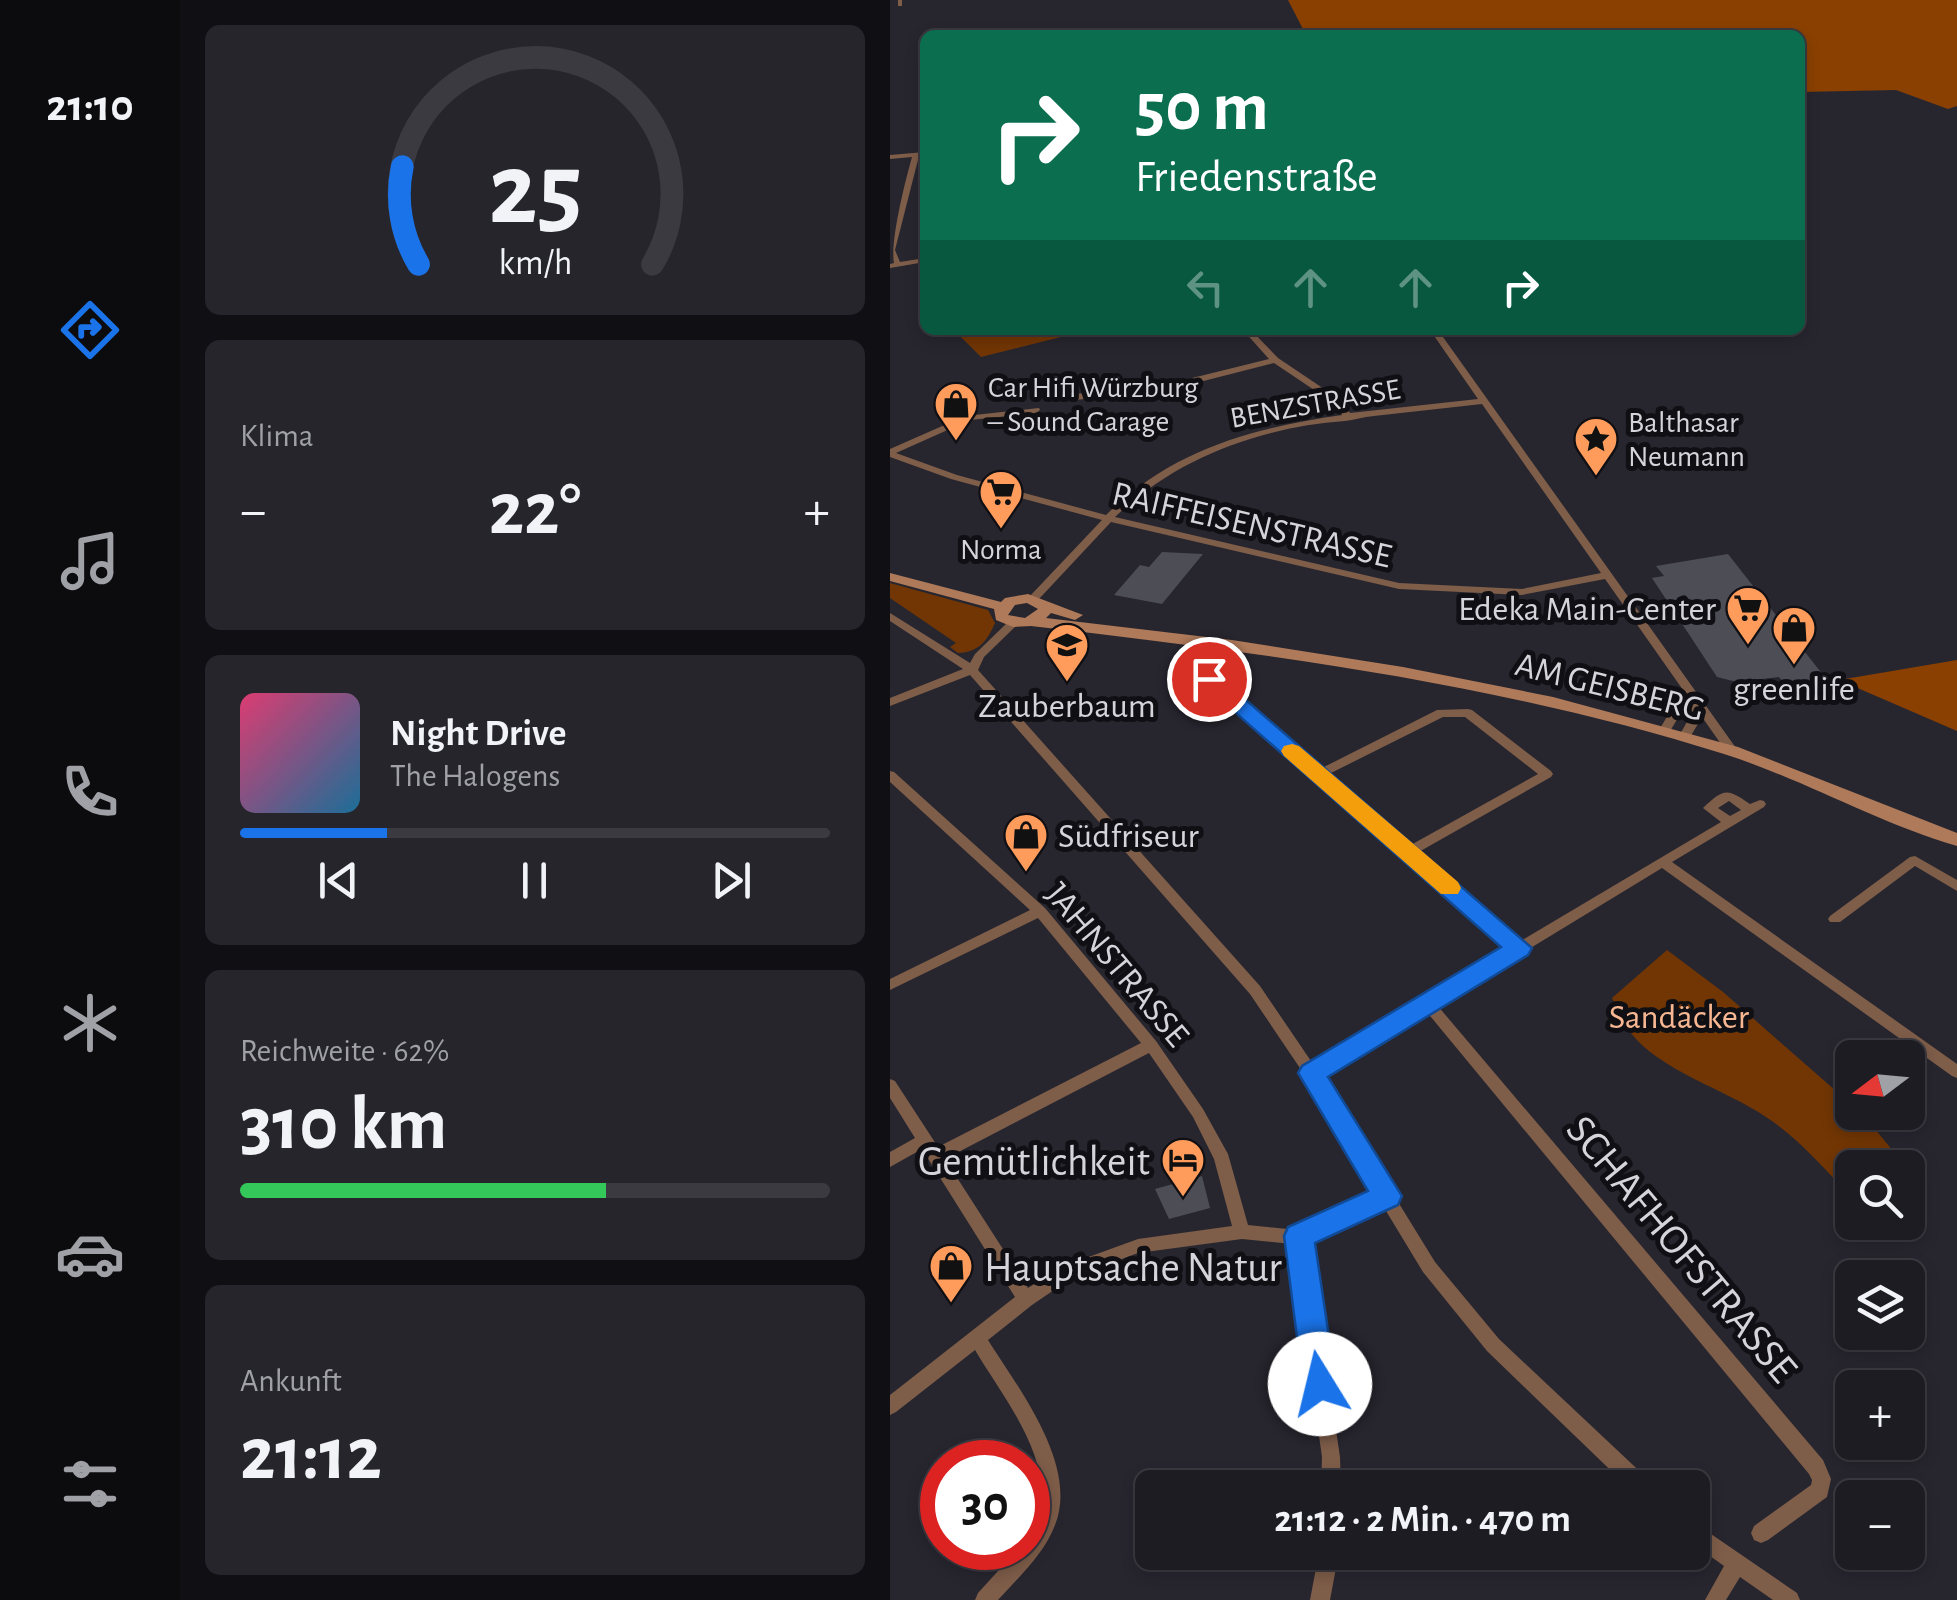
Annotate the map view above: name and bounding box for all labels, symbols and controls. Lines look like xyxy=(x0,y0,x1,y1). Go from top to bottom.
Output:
icon: right xyxy=(970,70,1100,200)
text: 50 m xyxy=(1135,73,1269,143)
text: 21:10 xyxy=(46,84,134,129)
text: 25 xyxy=(488,139,582,243)
text: Friedenstraße xyxy=(1135,155,1378,200)
text: km/h xyxy=(498,245,572,281)
icon: left xyxy=(1178,260,1233,315)
icon: ahead xyxy=(1283,260,1338,315)
icon: ahead xyxy=(1388,260,1443,315)
icon: right xyxy=(1493,260,1548,315)
icon: directions xyxy=(55,295,125,365)
place label: Car Hifi Würzburg – Sound Garage xyxy=(987,373,1199,437)
street label: BENZSTRASSE xyxy=(1228,374,1403,434)
shop icon: Car Hifi Würzburg – Sound Garage xyxy=(933,381,979,442)
place label: Balthasar Neumann xyxy=(1628,408,1745,472)
place icon: Balthasar Neumann xyxy=(1573,416,1619,477)
text: Klima xyxy=(240,420,314,452)
supermarket icon: Norma xyxy=(978,469,1024,530)
text: 22° xyxy=(489,473,581,548)
street label: RAIFFEISENSTRASSE xyxy=(1109,476,1395,575)
text: − xyxy=(240,484,266,539)
text: + xyxy=(804,484,830,539)
icon: music xyxy=(55,526,125,596)
place label: Norma xyxy=(960,535,1042,565)
supermarket icon: Edeka Main-Center xyxy=(1725,585,1771,646)
place label: Edeka Main-Center xyxy=(1458,592,1717,627)
shop icon: greenlife xyxy=(1771,605,1817,666)
school or university icon: Zauberbaum xyxy=(1044,622,1090,683)
pin xyxy=(1167,637,1252,722)
street label: AM GEISBERG xyxy=(1512,647,1708,728)
icon: arrive xyxy=(1182,652,1237,707)
place label: greenlife xyxy=(1733,672,1855,707)
place label: Zauberbaum xyxy=(978,689,1156,724)
text: Night Drive xyxy=(390,715,566,753)
icon: phone xyxy=(55,757,125,827)
text: The Halogens xyxy=(390,760,560,792)
shop icon: Südfriseur xyxy=(1003,812,1049,873)
place label: Südfriseur xyxy=(1058,819,1199,854)
icon: previous xyxy=(311,853,366,908)
icon: pause xyxy=(507,853,562,908)
icon: next xyxy=(704,853,759,908)
street label: JAHNSTRASSE xyxy=(1039,876,1195,1054)
icon: climate xyxy=(55,988,125,1058)
park label: Sandäcker xyxy=(1609,1000,1750,1035)
text: Reichweite · 62% xyxy=(240,1035,449,1067)
north arrow xyxy=(1835,1040,1925,1130)
map controls xyxy=(1835,1040,1925,1570)
text: 310 km xyxy=(240,1088,447,1163)
street label: SCHAFHOFSTRASSE xyxy=(1558,1108,1805,1390)
hotel icon: Gemütlichkeit xyxy=(1160,1137,1206,1198)
place label: Gemütlichkeit xyxy=(918,1141,1150,1183)
button: search xyxy=(1835,1150,1925,1240)
icon: car xyxy=(55,1219,125,1289)
shop icon: Hauptsache Natur xyxy=(928,1243,974,1304)
place label: Hauptsache Natur xyxy=(984,1247,1282,1289)
button: layers xyxy=(1835,1260,1925,1350)
position arrow xyxy=(1268,1332,1372,1436)
text: Ankunft xyxy=(240,1365,342,1397)
button: + xyxy=(1835,1370,1925,1460)
text: 21:12 xyxy=(240,1418,382,1493)
speed limit sign: 30 xyxy=(920,1440,1050,1570)
icon: filters xyxy=(55,1449,125,1519)
button: − xyxy=(1835,1480,1925,1570)
text: 21:12 · 2 Min. · 470 m xyxy=(1274,1501,1571,1539)

